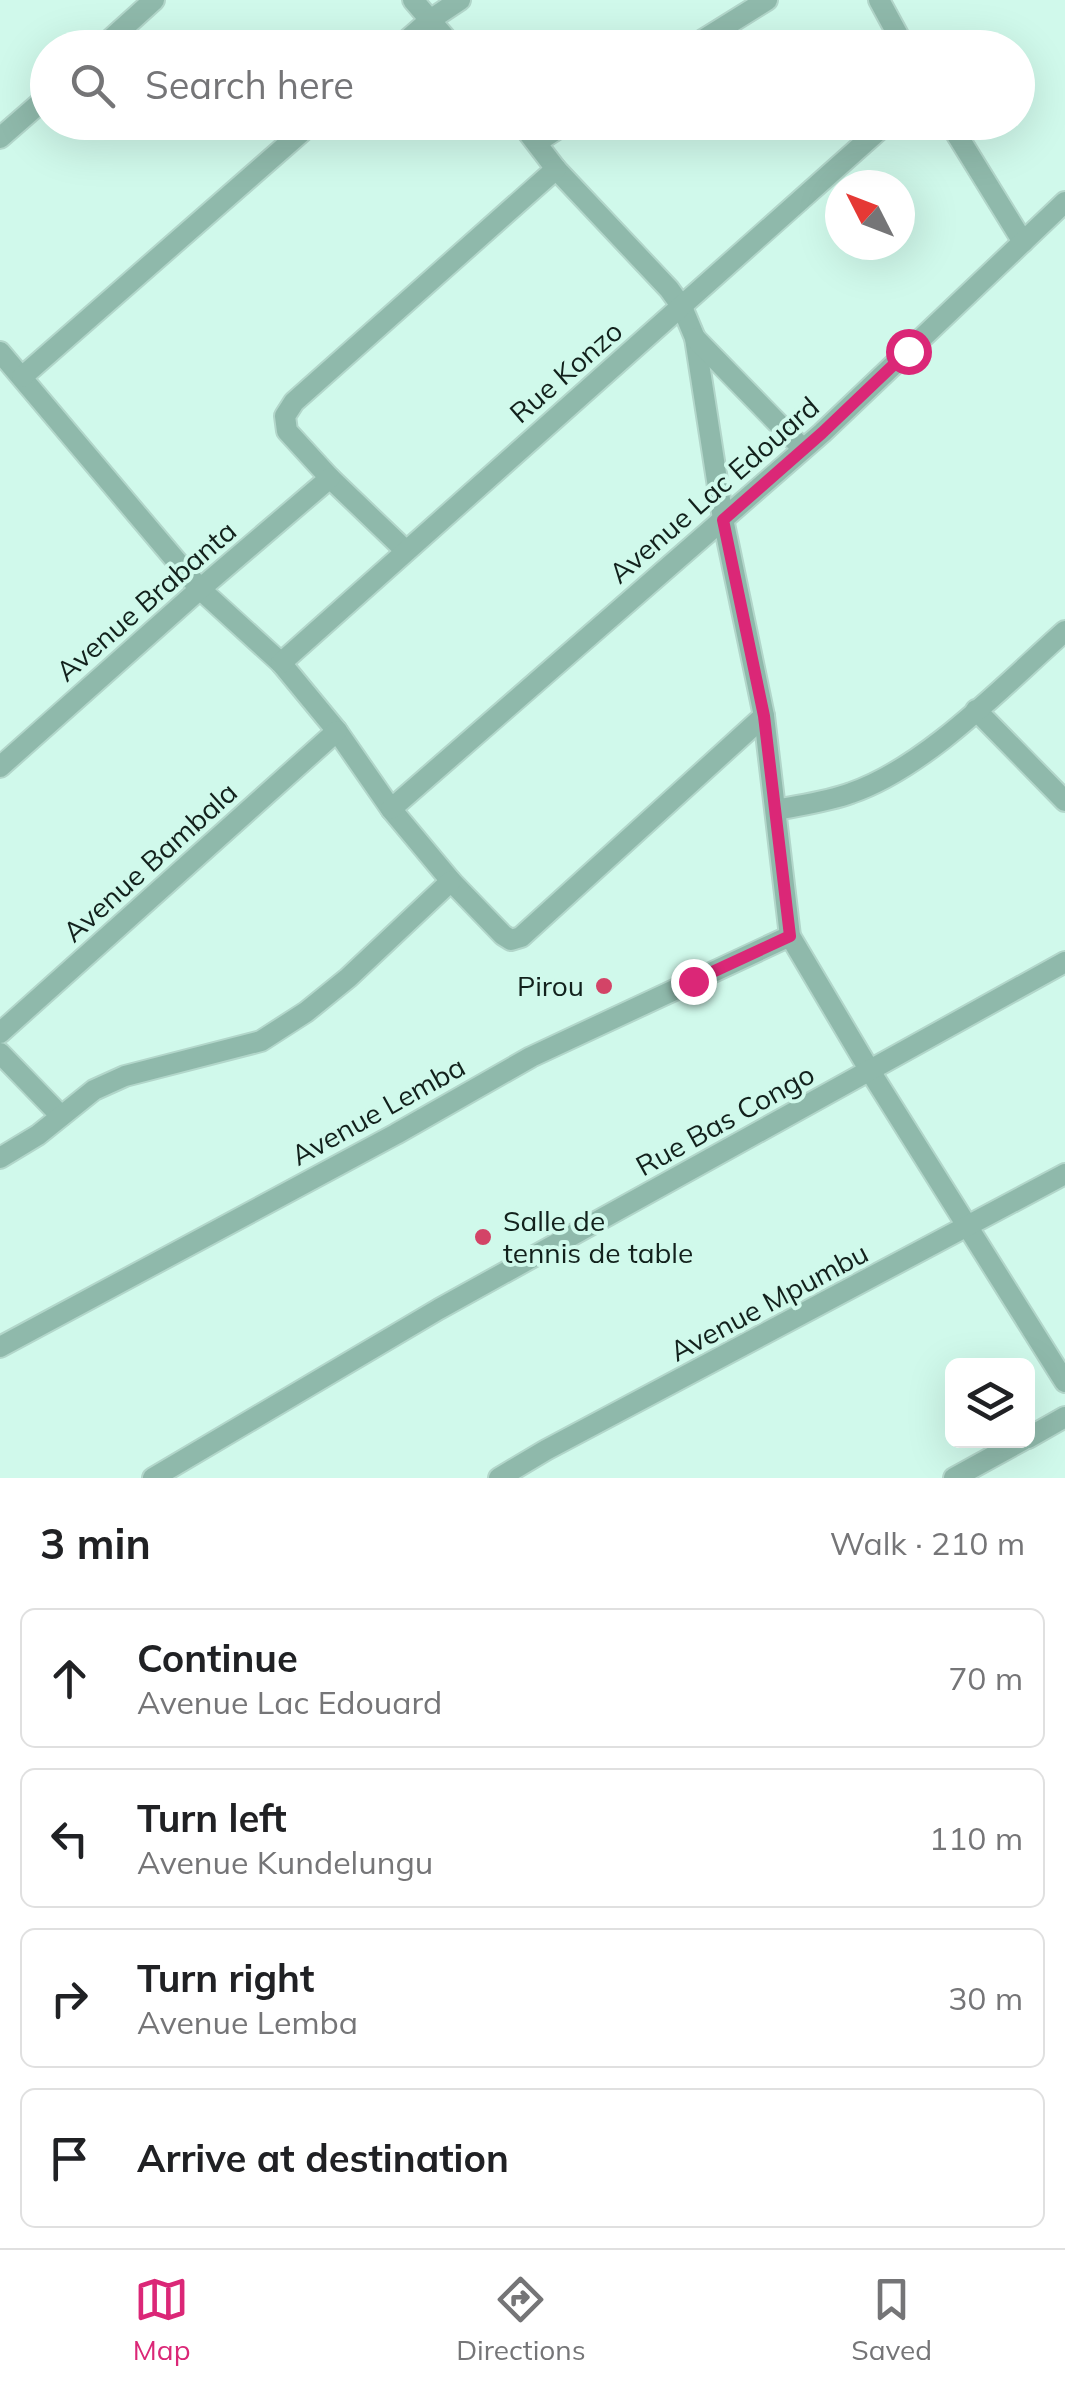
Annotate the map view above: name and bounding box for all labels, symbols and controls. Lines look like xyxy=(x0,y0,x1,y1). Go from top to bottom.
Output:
search box xyxy=(30,30,1035,140)
icon: search xyxy=(65,58,120,113)
text: Search here xyxy=(145,61,354,109)
north arrow xyxy=(825,170,915,260)
street label: Rue Konzo xyxy=(502,313,629,430)
route start xyxy=(886,329,932,375)
street label: Avenue Lac Edouard xyxy=(601,389,826,590)
street label: Avenue Brabanta xyxy=(48,513,243,688)
street label: Avenue Bambala xyxy=(55,774,244,949)
route end xyxy=(671,959,717,1005)
place label: Pirou xyxy=(517,968,584,1003)
marker: Pirou xyxy=(593,975,615,997)
street label: Avenue Lemba xyxy=(285,1048,471,1173)
street label: Rue Bas Congo xyxy=(629,1056,820,1183)
place label: Salle de tennis de table xyxy=(503,1203,693,1270)
marker: Salle de tennis de table xyxy=(472,1226,494,1248)
street label: Avenue Mpumbu xyxy=(664,1235,874,1369)
map controls xyxy=(945,1358,1035,1448)
button: layers xyxy=(945,1358,1035,1448)
text: 3 min xyxy=(40,1517,151,1570)
text: Walk · 210 m xyxy=(830,1523,1025,1563)
text: Continue xyxy=(137,1634,298,1682)
icon: ahead xyxy=(42,1651,97,1706)
text: 70 m xyxy=(948,1658,1023,1698)
text: Avenue Lac Edouard xyxy=(137,1682,442,1722)
text: Turn left xyxy=(137,1794,287,1842)
icon: left xyxy=(42,1811,97,1866)
text: 110 m xyxy=(929,1818,1023,1858)
text: Avenue Kundelungu xyxy=(137,1842,433,1882)
text: Turn right xyxy=(137,1954,314,2002)
icon: right xyxy=(42,1971,97,2026)
text: 30 m xyxy=(948,1978,1023,2018)
text: Avenue Lemba xyxy=(137,2002,358,2042)
icon: arrive xyxy=(42,2131,97,2186)
text: Arrive at destination xyxy=(137,2134,509,2182)
tab: Map xyxy=(133,2272,190,2367)
tab: Directions xyxy=(456,2272,586,2367)
tab: Saved xyxy=(851,2272,932,2367)

